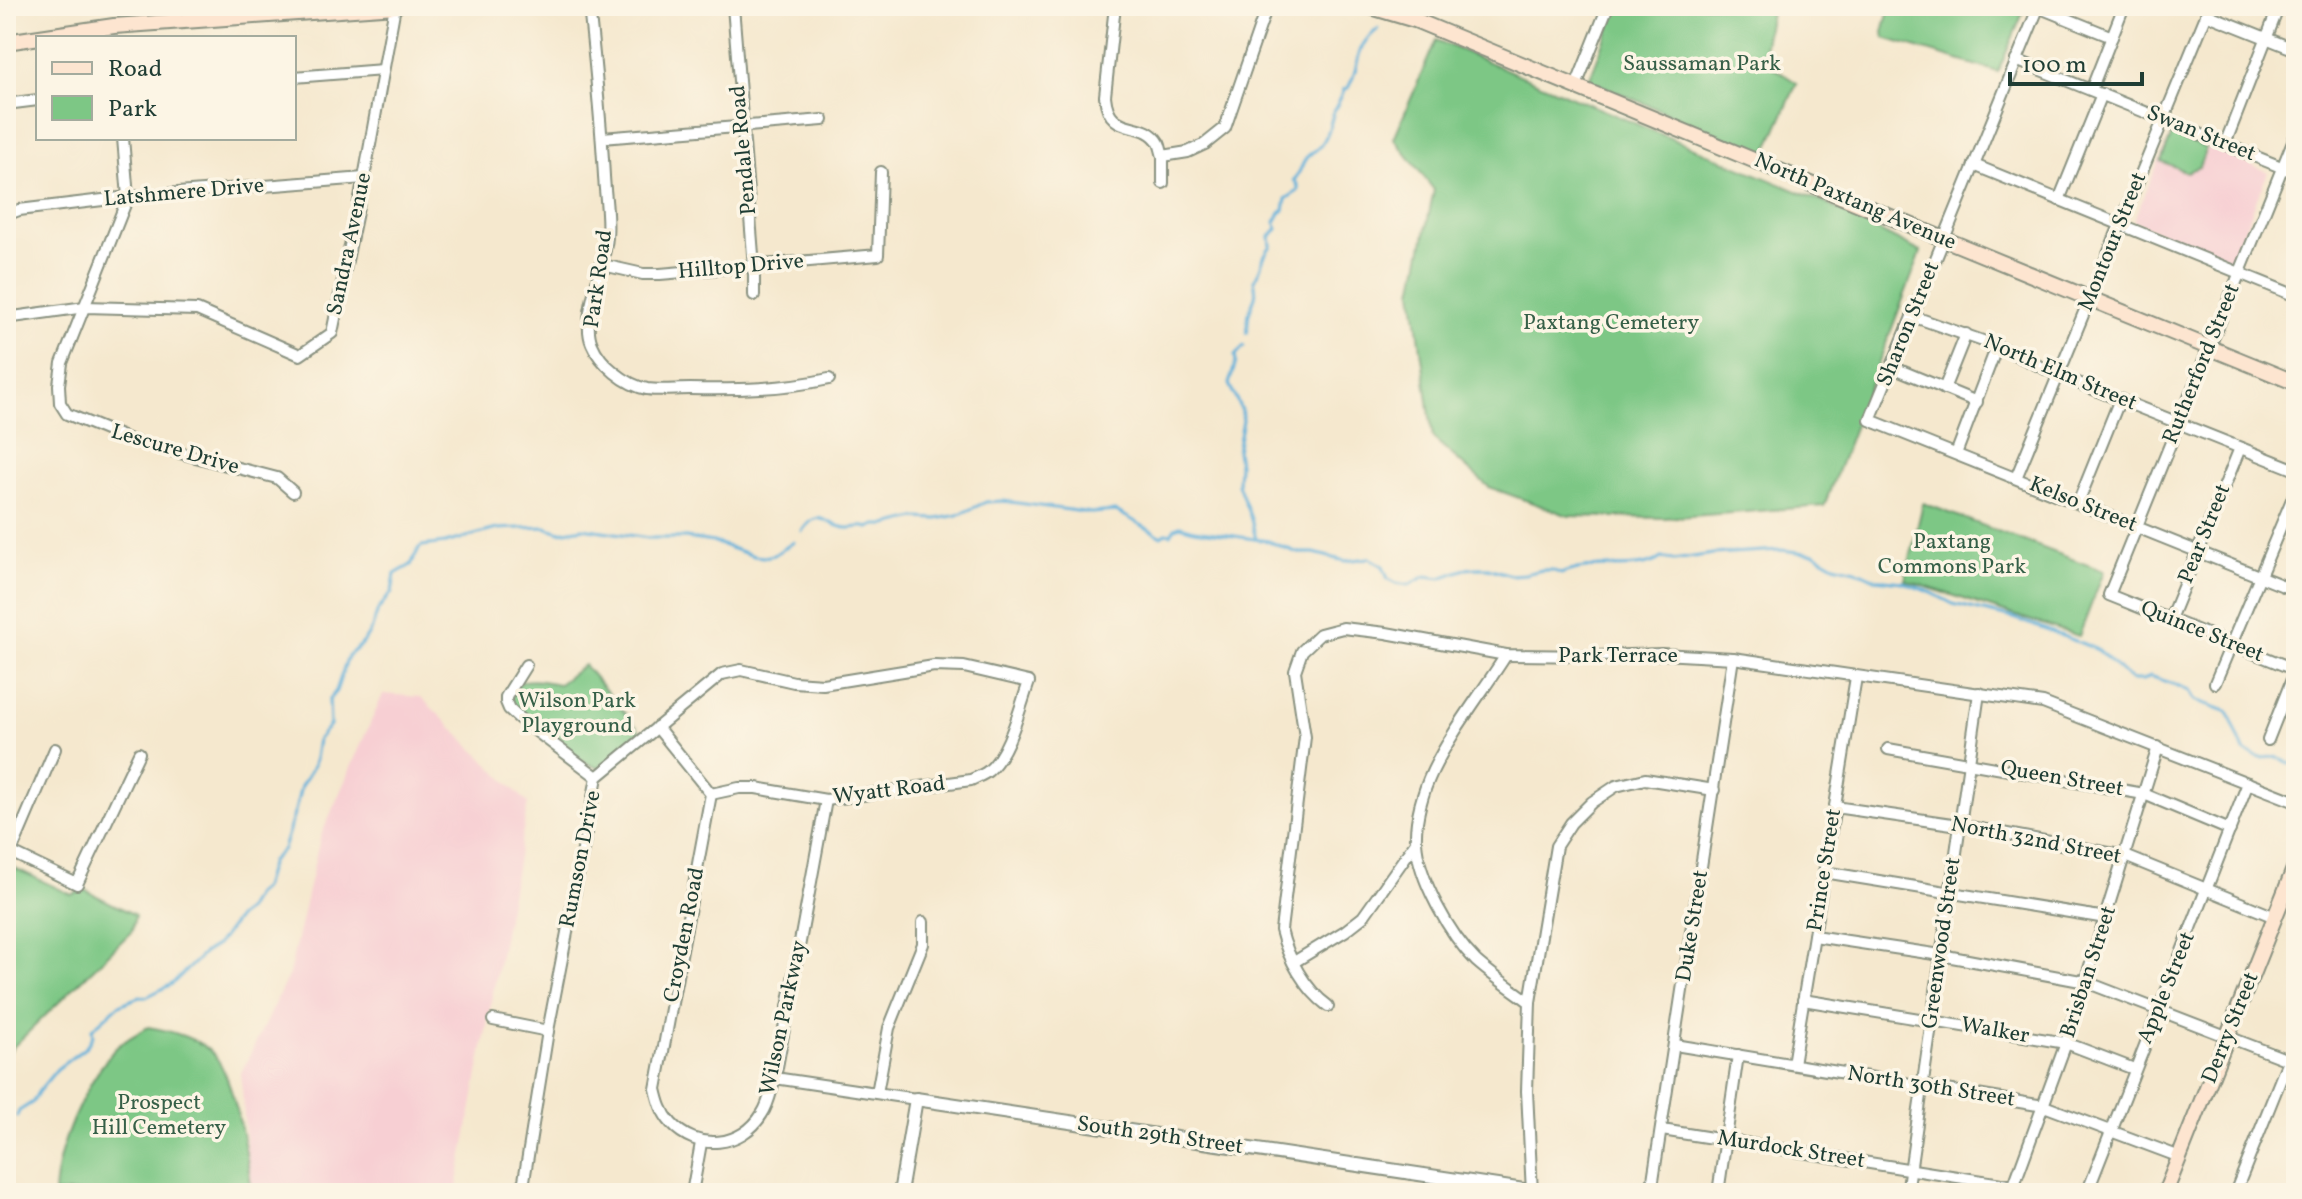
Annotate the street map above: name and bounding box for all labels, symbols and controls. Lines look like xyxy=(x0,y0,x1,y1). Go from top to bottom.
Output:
legend xyxy=(36,36,296,140)
scale bar xyxy=(2010,36,2142,86)
park label: Saussaman Park xyxy=(1623,49,1781,80)
text: 100 m xyxy=(2022,49,2087,83)
text: Road xyxy=(108,53,162,87)
street label: Pendale Road xyxy=(723,84,765,216)
text: Park xyxy=(108,93,157,127)
street label: Swan Street xyxy=(2142,98,2261,170)
street label: North Paxtang Avenue xyxy=(1749,145,1961,259)
street label: Montour Street xyxy=(2071,167,2155,316)
street label: Sandra Avenue xyxy=(320,170,380,318)
street label: Latshmere Drive xyxy=(103,171,265,215)
street label: Park Road xyxy=(577,228,621,330)
street label: Hilltop Drive xyxy=(677,246,805,288)
street label: Sharon Street xyxy=(1870,257,1948,391)
street label: Rutherford Street xyxy=(2156,279,2248,449)
park label: Paxtang Cemetery xyxy=(1523,308,1699,339)
street label: North Elm Street xyxy=(1979,327,2142,419)
street label: Lescure Drive xyxy=(107,417,243,483)
street label: Kelso Street xyxy=(2024,469,2142,541)
street label: Pear Street xyxy=(2171,479,2239,588)
park label: Paxtang Commons Park xyxy=(1878,527,2026,583)
street label: Quince Street xyxy=(2136,593,2269,671)
street label: Park Terrace xyxy=(1558,641,1678,672)
park label: Wilson Park Playground xyxy=(518,686,636,742)
street label: Queen Street xyxy=(1998,753,2126,805)
street label: Wyatt Road xyxy=(831,769,947,813)
street label: Rumson Drive xyxy=(552,788,610,930)
street label: Prince Street xyxy=(1800,806,1850,934)
street label: North 32nd Street xyxy=(1948,809,2124,873)
street label: Greenwood Street xyxy=(1915,855,1969,1031)
street label: Croyden Road xyxy=(657,865,713,1005)
street label: Duke Street xyxy=(1669,868,1717,984)
street label: Brisban Street xyxy=(2053,902,2125,1042)
street label: Apple Street xyxy=(2130,927,2204,1049)
street label: Wilson Parkway xyxy=(752,938,816,1098)
street label: Derry Street xyxy=(2194,967,2268,1089)
street label: Walker xyxy=(1958,1010,2032,1052)
street label: North 30th Street xyxy=(1845,1058,2017,1116)
park label: Prospect Hill Cemetery xyxy=(92,1088,226,1144)
street label: South 29th Street xyxy=(1075,1109,1245,1163)
street label: Murdock Street xyxy=(1715,1123,1867,1177)

